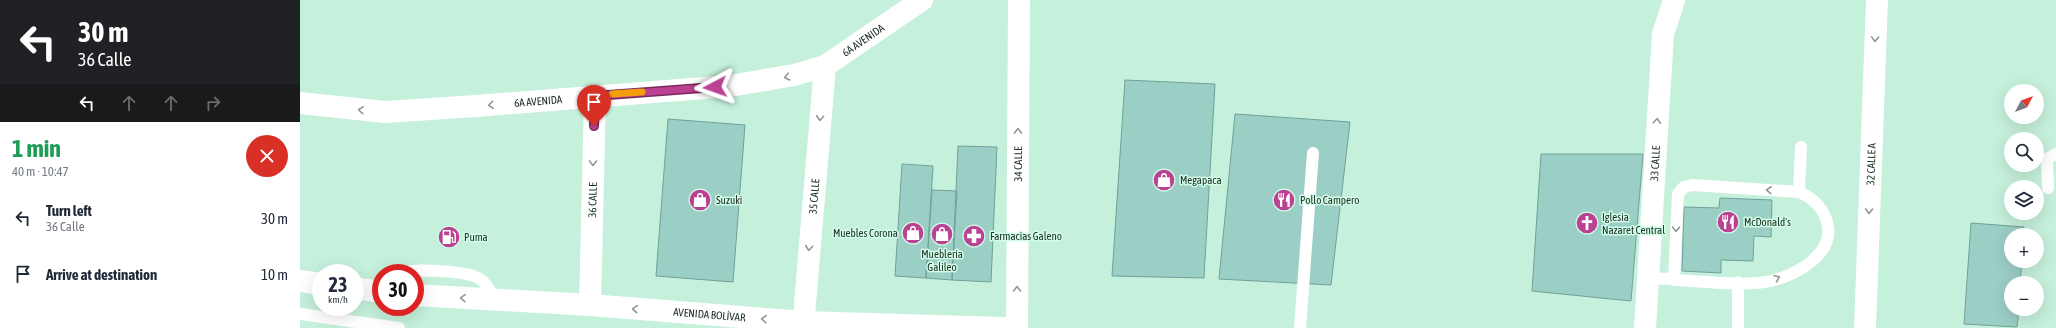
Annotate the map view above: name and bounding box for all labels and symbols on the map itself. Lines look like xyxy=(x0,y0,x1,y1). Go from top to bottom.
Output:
street label: 6A AVENIDA xyxy=(840,21,887,59)
one-way arrow xyxy=(1871,36,1880,42)
position arrow xyxy=(694,66,736,108)
one-way arrow xyxy=(784,72,790,80)
north arrow xyxy=(2004,84,2044,124)
pin xyxy=(577,85,611,126)
street label: 6A AVENIDA xyxy=(514,93,563,109)
one-way arrow xyxy=(488,100,494,109)
one-way arrow xyxy=(358,106,364,115)
one-way arrow xyxy=(816,115,825,121)
one-way arrow xyxy=(1653,118,1662,124)
one-way arrow xyxy=(1014,128,1022,134)
street label: 32 CALLE A xyxy=(1864,142,1878,185)
street label: 33 CALLE xyxy=(1648,145,1662,181)
street label: 34 CALLE xyxy=(1012,146,1024,182)
one-way arrow xyxy=(589,160,597,166)
shop icon: Megapaca xyxy=(1151,167,1177,193)
place label: Megapaca xyxy=(1180,174,1222,186)
street label: 35 CALLE xyxy=(807,178,822,215)
street label: 36 CALLE xyxy=(586,182,599,218)
one-way arrow xyxy=(1766,186,1772,194)
shop icon: Suzuki xyxy=(687,187,713,213)
restaurant icon: Pollo Campero xyxy=(1271,187,1297,213)
place label: Suzuki xyxy=(716,194,742,206)
place label: Pollo Campero xyxy=(1300,194,1359,206)
one-way arrow xyxy=(1865,208,1874,214)
restaurant icon: McDonald's xyxy=(1715,209,1741,235)
church icon: Iglesia Nazaret Central xyxy=(1574,210,1600,236)
place label: Iglesia Nazaret Central xyxy=(1602,211,1665,236)
place label: McDonald's xyxy=(1744,216,1791,228)
shop icon: Muebles Corona xyxy=(900,220,926,246)
shop icon: Mueblería Galileo xyxy=(929,221,955,247)
pharmacy icon: Farmacias Galeno xyxy=(961,223,987,249)
fuel station icon: Puma xyxy=(436,224,462,250)
one-way arrow xyxy=(1672,226,1680,232)
place label: Muebles Corona xyxy=(833,227,898,239)
place label: Farmacias Galeno xyxy=(990,230,1062,242)
place label: Puma xyxy=(464,231,488,243)
one-way arrow xyxy=(805,245,814,251)
place label: Mueblería Galileo xyxy=(921,248,963,273)
speed limit sign: 30 xyxy=(372,264,424,316)
one-way arrow xyxy=(1773,275,1780,283)
one-way arrow xyxy=(1013,286,1021,292)
one-way arrow xyxy=(460,293,466,302)
one-way arrow xyxy=(632,304,638,313)
street label: AVENIDA BOLÍVAR xyxy=(673,306,746,323)
one-way arrow xyxy=(761,314,767,323)

